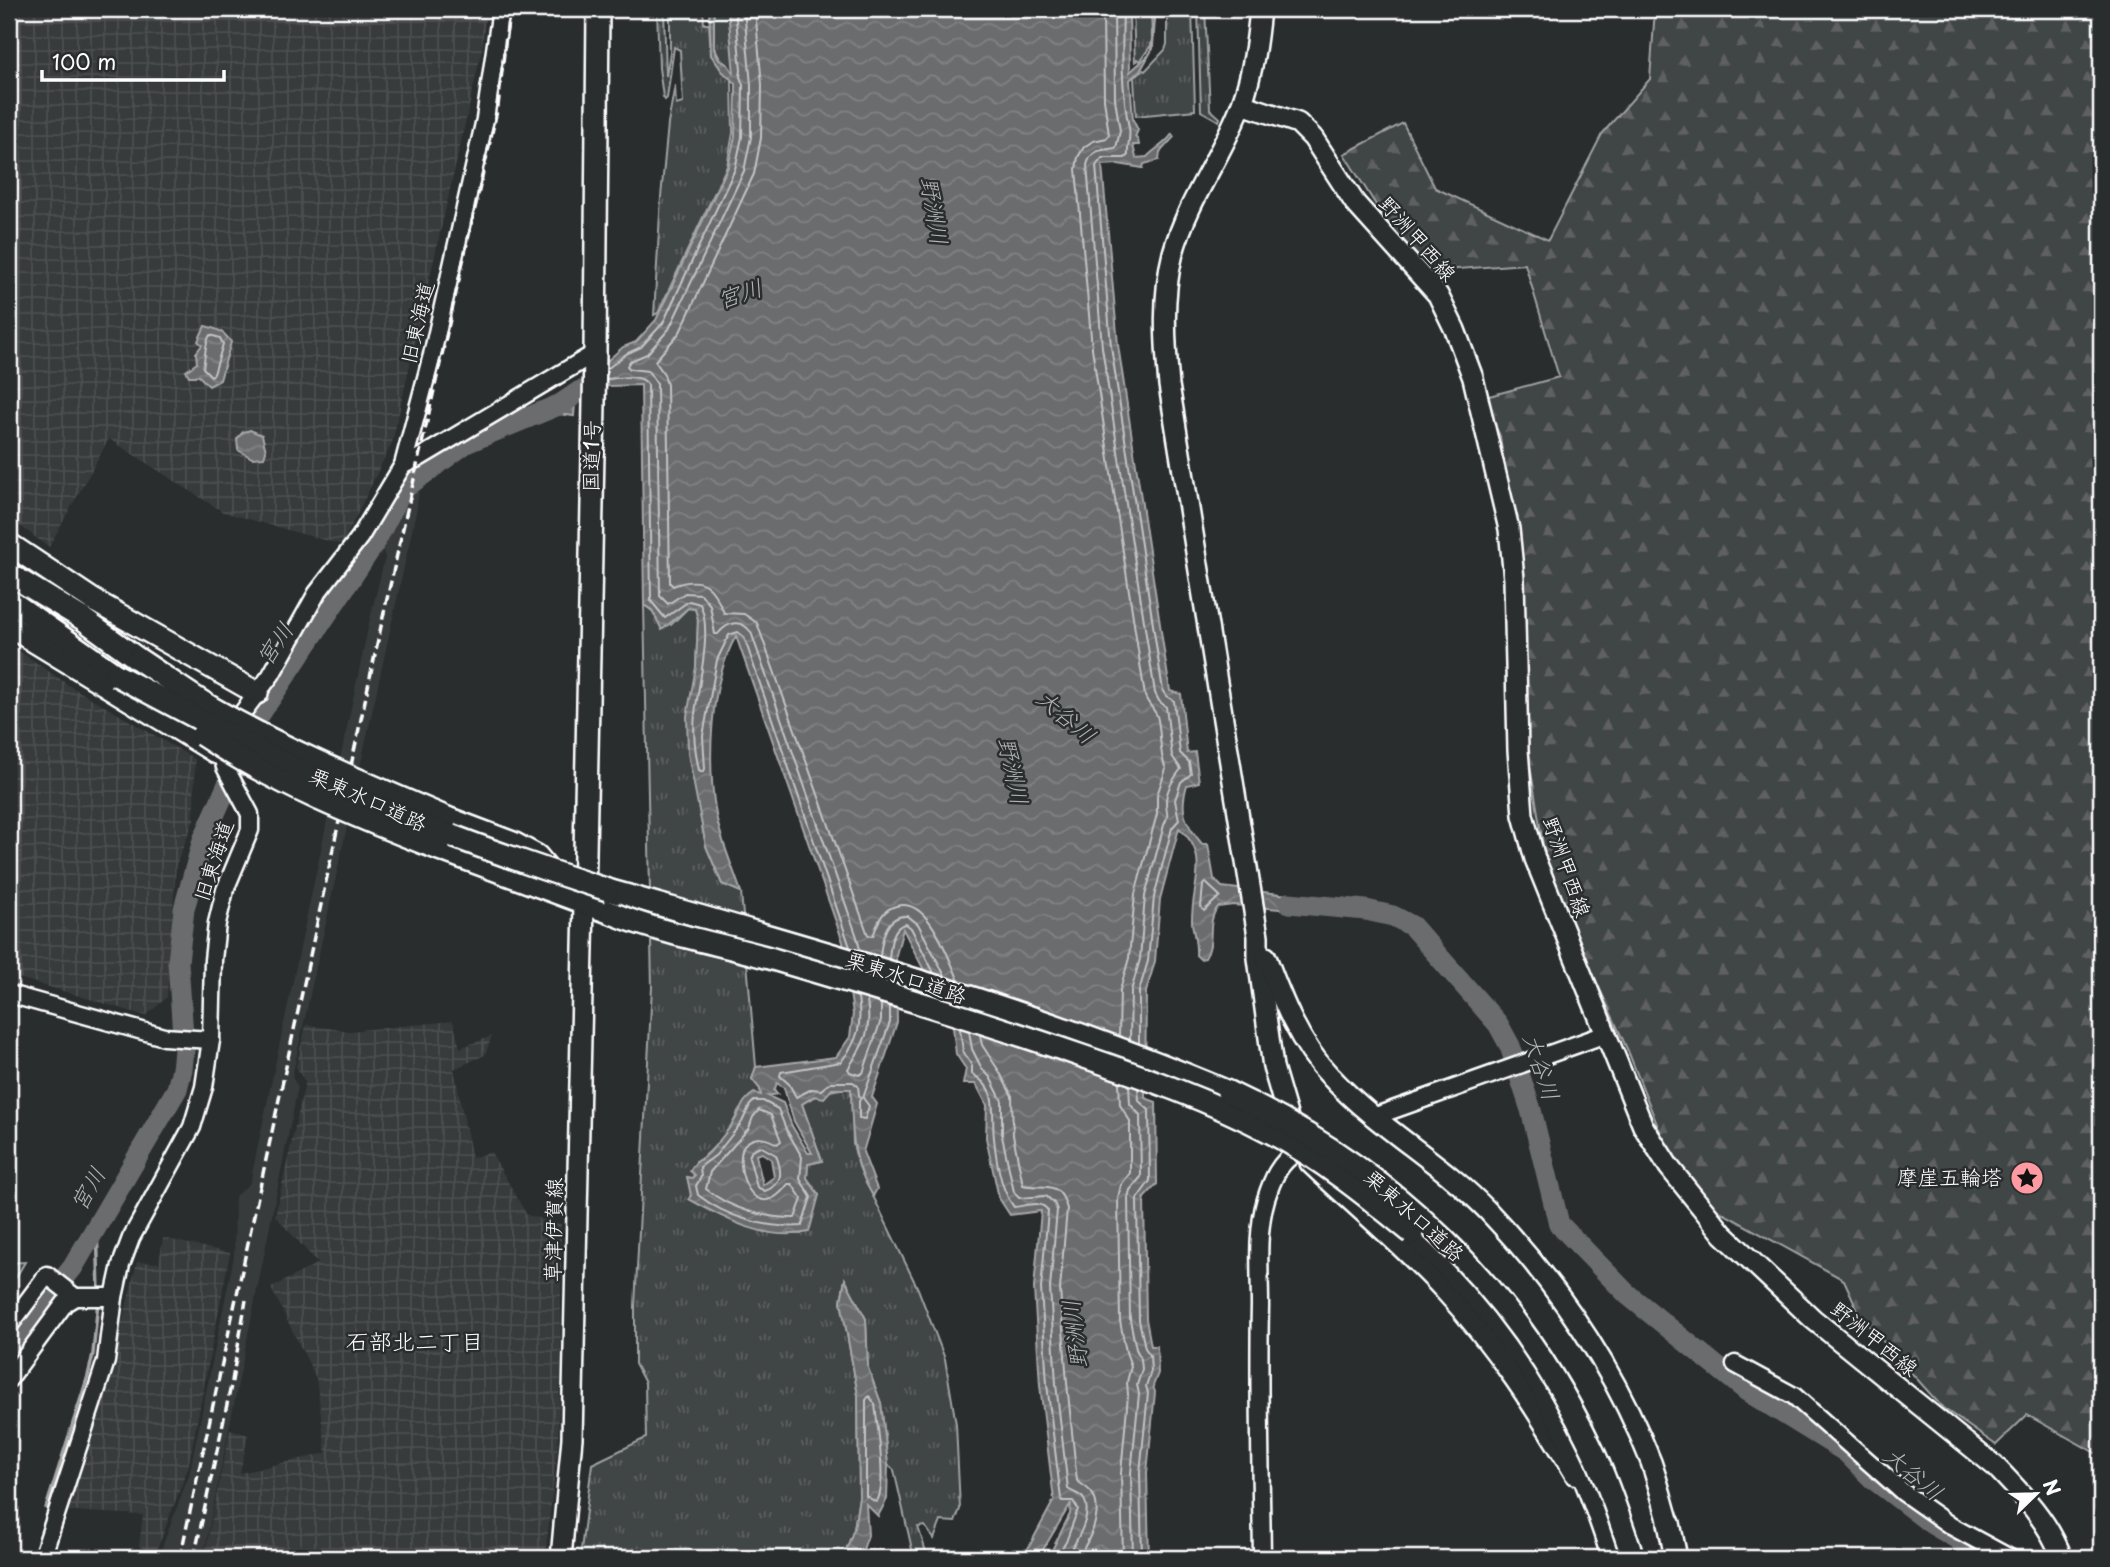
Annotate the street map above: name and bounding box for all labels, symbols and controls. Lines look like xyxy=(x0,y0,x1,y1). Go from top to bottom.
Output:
scale bar xyxy=(42,38,224,82)
text: 100 m xyxy=(52,45,116,77)
water label: 野洲川 xyxy=(913,174,958,248)
street label: 野洲甲西線 xyxy=(1372,188,1465,288)
water label: 宮川 xyxy=(712,269,767,316)
street label: 旧東海道 xyxy=(391,278,441,367)
street label: 国道1号 xyxy=(573,419,607,492)
water label: 宮川 xyxy=(246,614,301,672)
water label: 大谷川 xyxy=(1029,680,1105,752)
water label: 野洲川 xyxy=(990,733,1039,808)
street label: 栗東水口道路 xyxy=(305,758,433,838)
street label: 野洲甲西線 xyxy=(1536,812,1600,921)
street label: 旧東海道 xyxy=(184,815,240,905)
street label: 栗東水口道路 xyxy=(842,941,971,1011)
water label: 大谷川 xyxy=(1515,1028,1570,1105)
place icon: 摩崖五輪塔 xyxy=(2008,1159,2046,1197)
water label: 宮川 xyxy=(60,1160,113,1217)
street label: 栗東水口道路 xyxy=(1358,1160,1473,1269)
place label: 摩崖五輪塔 xyxy=(1897,1160,2002,1192)
street label: 草津伊賀線 xyxy=(535,1177,569,1283)
street label: 野洲甲西線 xyxy=(1824,1292,1926,1383)
water label: 野洲川 xyxy=(1052,1298,1095,1371)
district label: 石部北二丁目 xyxy=(346,1323,484,1358)
water label: 大谷川 xyxy=(1876,1437,1952,1508)
north arrow xyxy=(2002,1458,2072,1528)
text: N xyxy=(2037,1475,2068,1499)

